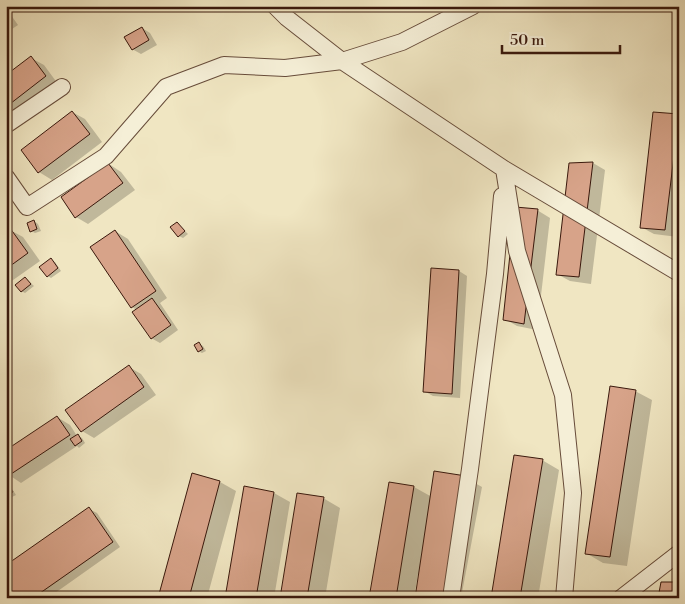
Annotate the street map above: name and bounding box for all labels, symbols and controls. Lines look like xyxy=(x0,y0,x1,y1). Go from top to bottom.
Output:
scale bar xyxy=(502,22,620,54)
text: 50 m xyxy=(510,31,544,50)

